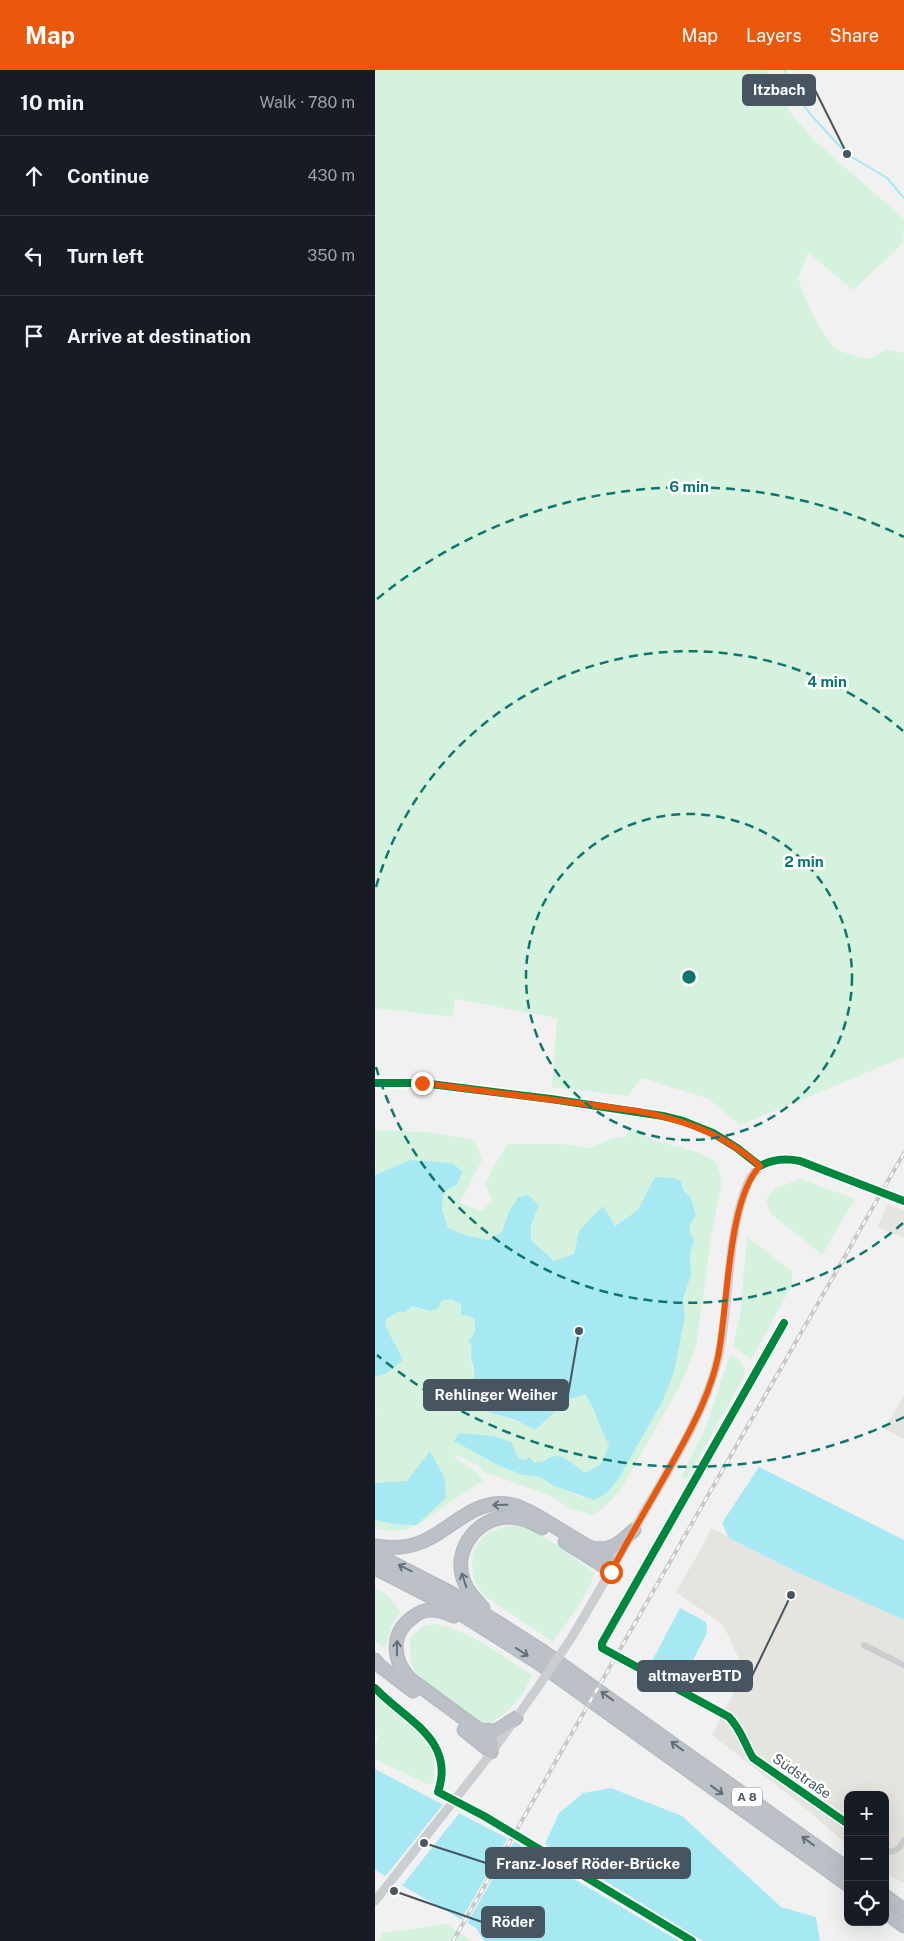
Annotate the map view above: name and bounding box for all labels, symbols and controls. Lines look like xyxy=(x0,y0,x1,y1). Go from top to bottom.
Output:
text: Map xyxy=(25,21,75,49)
text: Map xyxy=(682,25,718,46)
text: Layers xyxy=(746,25,802,46)
text: Share xyxy=(830,25,879,46)
callout: Itzbach xyxy=(743,75,815,105)
text: Itzbach xyxy=(753,81,805,98)
text: 10 min xyxy=(20,90,84,115)
text: Walk · 780 m xyxy=(259,93,355,112)
icon: ahead xyxy=(20,162,48,190)
text: Continue xyxy=(67,165,149,187)
text: 430 m xyxy=(307,166,355,185)
icon: left xyxy=(20,242,48,270)
text: Turn left xyxy=(67,245,144,267)
text: 350 m xyxy=(307,246,355,265)
icon: arrive xyxy=(20,322,48,350)
text: Arrive at destination xyxy=(67,325,251,347)
text: 6 min xyxy=(669,478,709,495)
text: 4 min xyxy=(807,673,847,690)
text: 2 min xyxy=(784,853,824,870)
centre of rings xyxy=(680,968,698,986)
route end xyxy=(411,1072,434,1095)
callout: Rehlinger Weiher xyxy=(424,1380,568,1410)
text: Rehlinger Weiher xyxy=(435,1386,557,1403)
one-way arrow xyxy=(492,1500,508,1509)
route start xyxy=(600,1561,623,1584)
one-way arrow xyxy=(398,1563,413,1573)
one-way arrow xyxy=(459,1573,469,1589)
one-way arrow xyxy=(392,1640,402,1656)
one-way arrow xyxy=(515,1647,529,1658)
callout: altmayerBTD xyxy=(638,1661,752,1691)
text: altmayerBTD xyxy=(648,1667,742,1684)
one-way arrow xyxy=(600,1691,614,1701)
one-way arrow xyxy=(670,1741,684,1751)
street label: Südstraße xyxy=(770,1750,834,1802)
one-way arrow xyxy=(710,1785,723,1796)
road number: A 8 xyxy=(732,1788,762,1806)
map controls xyxy=(844,1791,889,1926)
button: + xyxy=(844,1791,889,1836)
one-way arrow xyxy=(801,1836,815,1846)
button: − xyxy=(844,1836,889,1881)
callout: Franz-Josef Röder-Brücke xyxy=(486,1848,690,1878)
text: Franz-Josef Röder-Brücke xyxy=(496,1855,680,1872)
button: locate xyxy=(844,1881,889,1926)
callout: Röder xyxy=(482,1907,544,1937)
text: Röder xyxy=(492,1913,534,1930)

